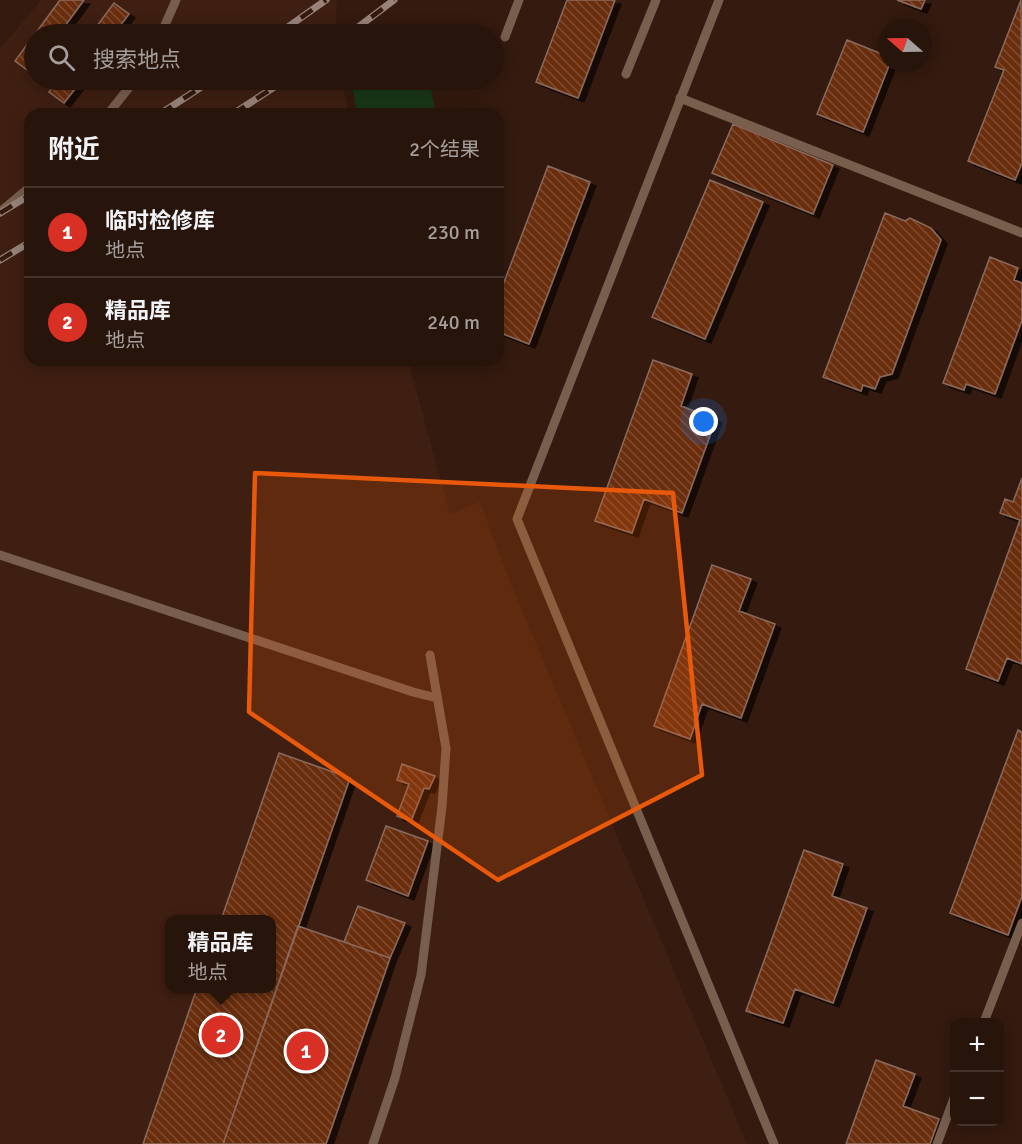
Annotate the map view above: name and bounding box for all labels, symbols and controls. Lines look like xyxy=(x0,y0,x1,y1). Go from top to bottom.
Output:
north arrow xyxy=(878,18,932,72)
search box xyxy=(24,24,504,90)
icon: search xyxy=(45,41,78,74)
text: 搜索地点 xyxy=(93,46,181,73)
text: 附近 xyxy=(48,134,100,166)
text: 2个结果 xyxy=(409,137,480,162)
text: 临时检修库 xyxy=(105,207,215,234)
text: 1 xyxy=(62,220,73,245)
text: 230 m xyxy=(427,220,480,245)
text: 地点 xyxy=(105,238,145,263)
text: 精品库 xyxy=(105,297,171,324)
text: 2 xyxy=(62,310,73,335)
text: 240 m xyxy=(427,310,480,335)
text: 地点 xyxy=(105,328,145,353)
your location xyxy=(689,407,718,436)
popup xyxy=(165,915,276,993)
text: 精品库 xyxy=(187,929,254,956)
text: 地点 xyxy=(187,960,227,985)
pin: 2 xyxy=(202,1012,240,1058)
map controls xyxy=(950,1018,1004,1126)
button: + xyxy=(950,1018,1004,1072)
pin: 1 xyxy=(286,1028,326,1074)
button: − xyxy=(950,1072,1004,1126)

